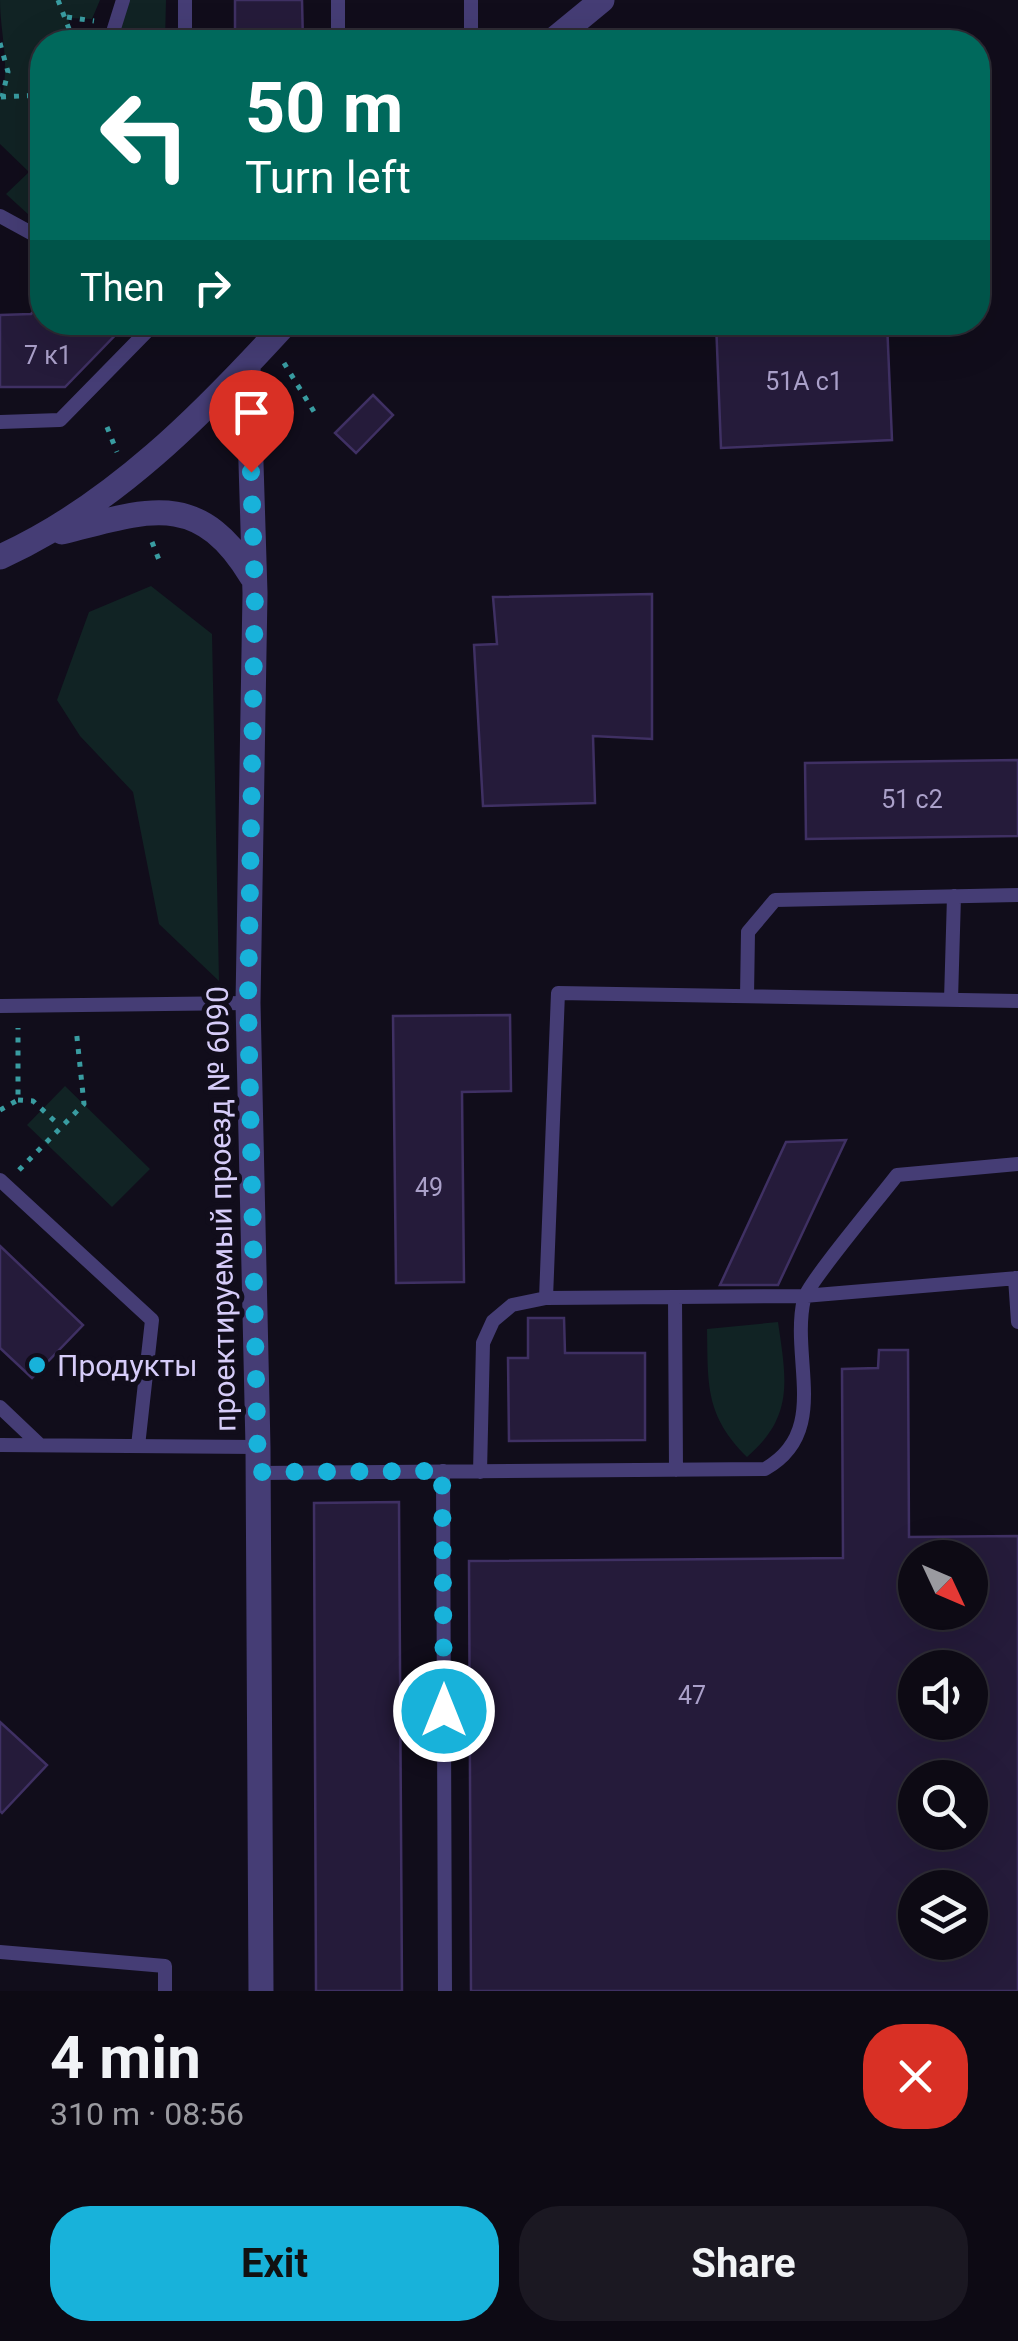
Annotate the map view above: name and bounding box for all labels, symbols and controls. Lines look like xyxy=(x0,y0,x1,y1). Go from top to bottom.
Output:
text: 50 m xyxy=(245,67,403,149)
icon: left xyxy=(80,70,210,200)
text: Turn left xyxy=(245,151,411,204)
icon: right xyxy=(185,260,240,315)
text: Then xyxy=(80,266,165,310)
house number: 7 к1 xyxy=(24,341,72,370)
house number: 51А с1 xyxy=(765,367,843,396)
pin xyxy=(209,370,294,473)
icon: arrive xyxy=(224,385,279,440)
house number: 51 с2 xyxy=(881,785,943,814)
street label: проектируемый проезд № 6090 xyxy=(200,986,242,1432)
house number: 49 xyxy=(415,1173,443,1202)
place label: Продукты xyxy=(57,1348,198,1383)
marker: Продукты xyxy=(26,1354,48,1376)
north arrow xyxy=(898,1540,988,1630)
map controls xyxy=(898,1540,988,1960)
button: sound xyxy=(898,1650,988,1740)
position arrow xyxy=(392,1659,496,1763)
house number: 47 xyxy=(678,1681,706,1710)
button: search xyxy=(898,1760,988,1850)
button: layers xyxy=(898,1870,988,1960)
text: 4 min xyxy=(50,2022,201,2093)
button: close xyxy=(863,2024,968,2129)
text: 310 m · 08:56 xyxy=(50,2095,244,2133)
button: Exit xyxy=(50,2206,499,2321)
button: Share xyxy=(519,2206,968,2321)

